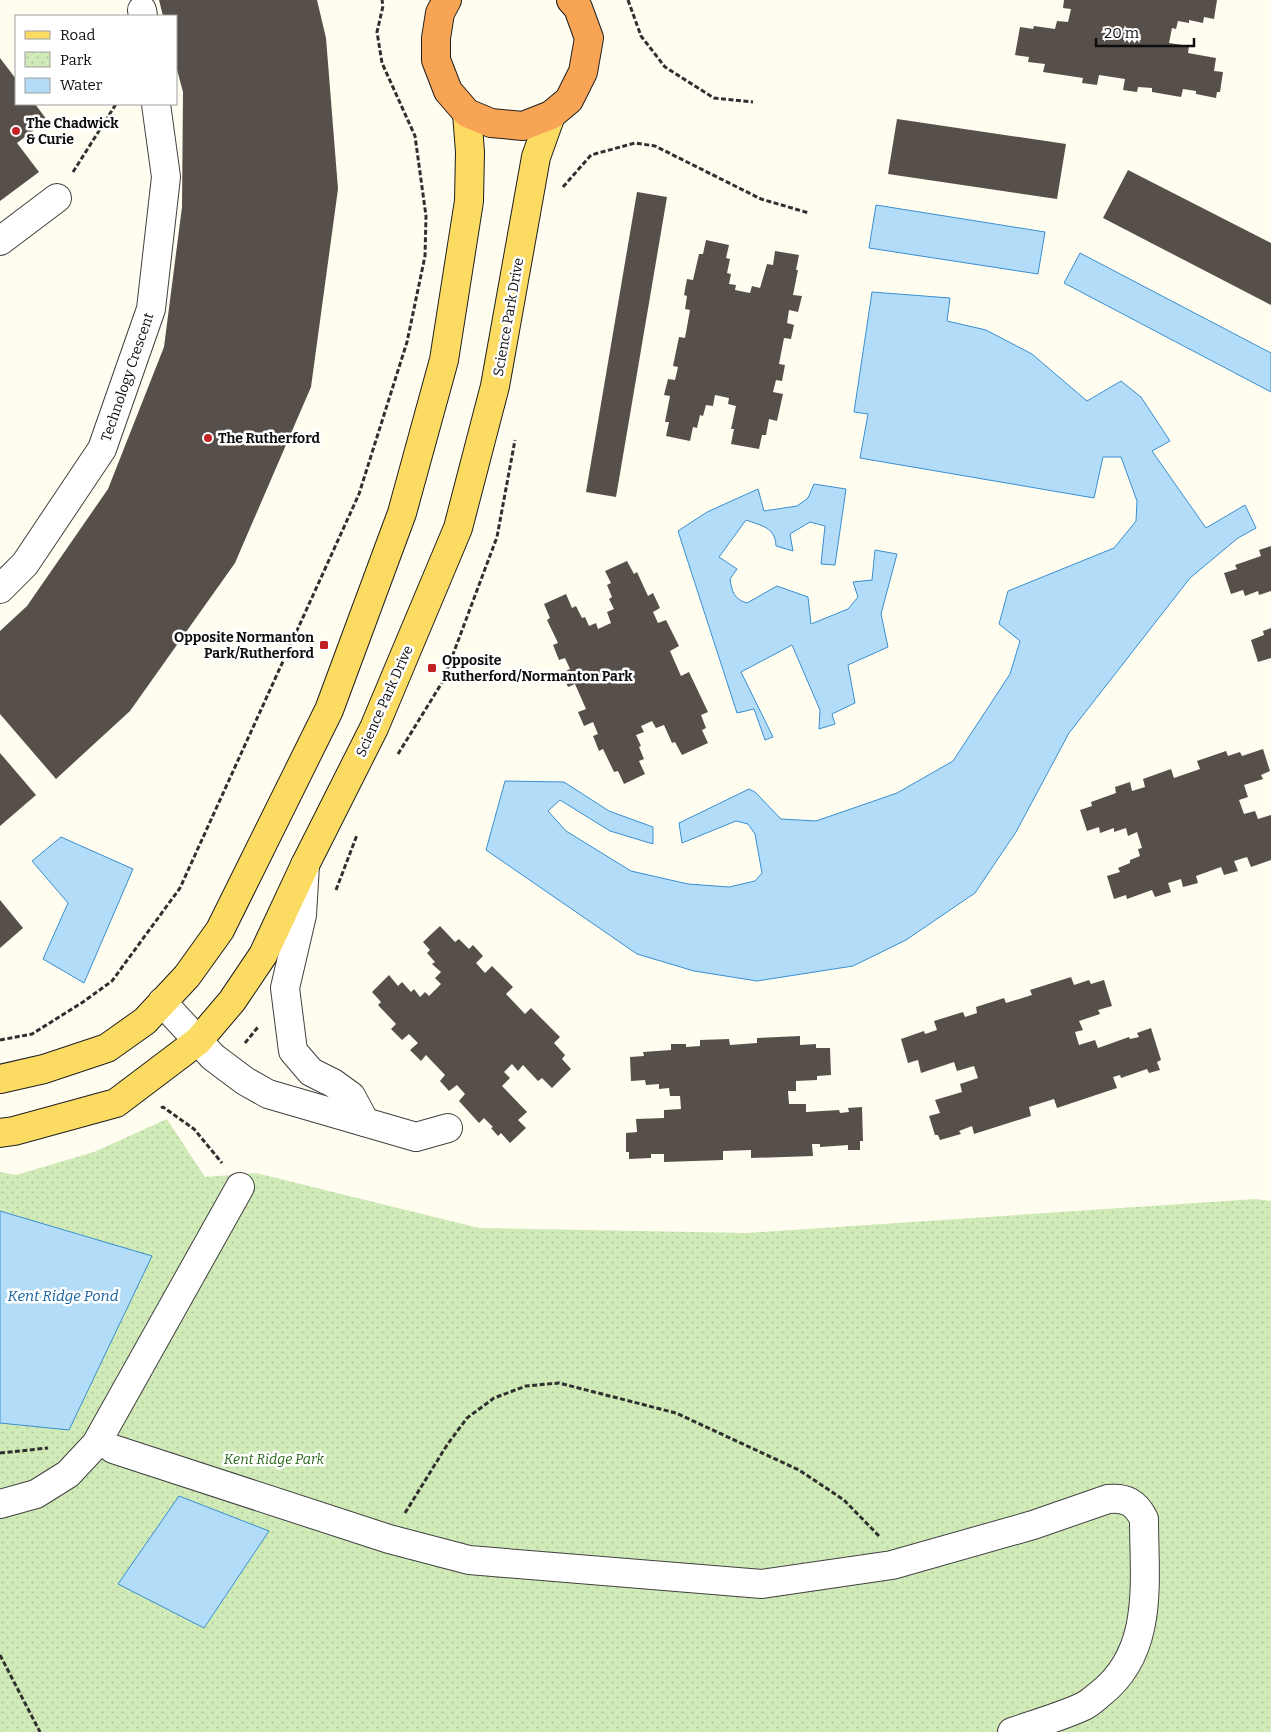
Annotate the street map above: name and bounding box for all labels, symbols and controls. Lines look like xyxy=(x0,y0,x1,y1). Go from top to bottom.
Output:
legend xyxy=(15,15,178,105)
scale bar xyxy=(1096,15,1194,47)
text: 20 m xyxy=(1104,24,1140,42)
text: Road xyxy=(60,26,95,44)
text: Park xyxy=(60,51,92,69)
text: Water xyxy=(60,76,103,94)
place label: The Chadwick & Curie xyxy=(26,115,119,148)
marker: The Chadwick & Curie xyxy=(10,125,22,137)
street label: Science Park Drive xyxy=(490,256,527,378)
street label: Technology Crescent xyxy=(97,311,157,444)
place label: The Rutherford xyxy=(218,430,321,447)
marker: The Rutherford xyxy=(202,432,214,444)
place label: Opposite Normanton Park/Rutherford xyxy=(174,629,315,662)
marker: Opposite Normanton Park/Rutherford xyxy=(318,639,330,651)
street label: Science Park Drive xyxy=(352,643,417,760)
place label: Opposite Rutherford/Normanton Park xyxy=(442,652,633,685)
marker: Opposite Rutherford/Normanton Park xyxy=(426,662,438,674)
water label: Kent Ridge Pond xyxy=(8,1287,119,1305)
park label: Kent Ridge Park xyxy=(224,1451,325,1468)

